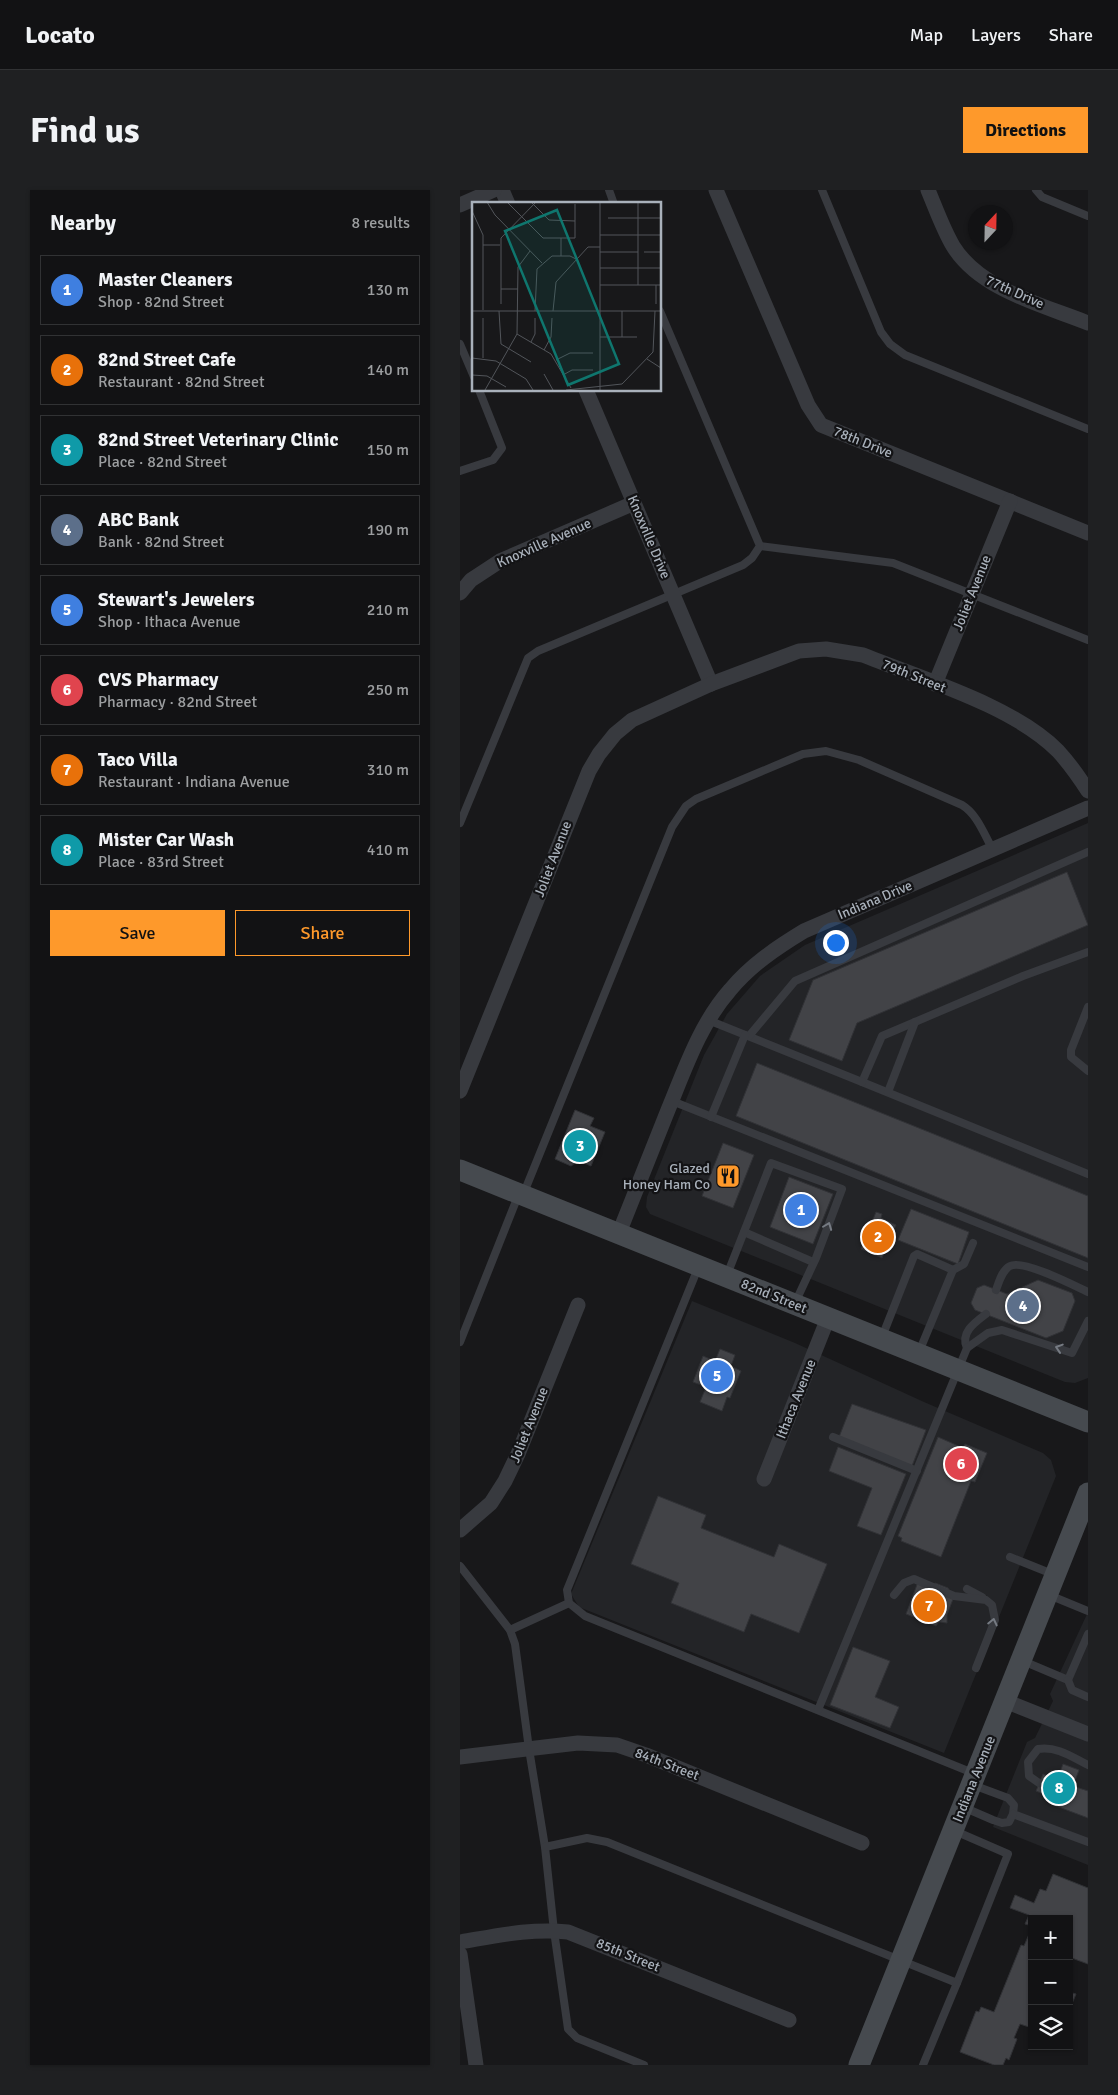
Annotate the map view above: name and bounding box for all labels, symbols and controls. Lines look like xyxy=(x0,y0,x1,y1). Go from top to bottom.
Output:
text: Locato xyxy=(25,20,95,50)
text: Map xyxy=(910,24,943,46)
text: Layers xyxy=(971,24,1021,46)
text: Share xyxy=(1049,24,1093,46)
button: Directions xyxy=(963,107,1088,153)
text: Find us xyxy=(30,109,140,152)
inset map xyxy=(472,202,661,391)
north arrow xyxy=(968,205,1013,250)
text: Nearby xyxy=(50,210,116,236)
text: 8 results xyxy=(351,213,410,233)
text: Master Cleaners xyxy=(98,268,232,292)
street label: 77th Drive xyxy=(983,272,1047,312)
text: 1 xyxy=(63,280,71,300)
text: 130 m xyxy=(367,280,409,300)
text: Shop · 82nd Street xyxy=(98,292,224,312)
text: 82nd Street Cafe xyxy=(98,348,236,372)
text: 2 xyxy=(63,360,71,380)
text: 140 m xyxy=(367,360,409,380)
text: Restaurant · 82nd Street xyxy=(98,372,265,392)
street label: 78th Drive xyxy=(831,422,895,462)
text: 82nd Street Veterinary Clinic xyxy=(98,428,338,452)
text: 3 xyxy=(63,440,71,460)
text: 150 m xyxy=(367,440,409,460)
text: Place · 82nd Street xyxy=(98,452,227,472)
street label: Knoxville Drive xyxy=(624,493,674,581)
text: ABC Bank xyxy=(98,508,179,532)
street label: Knoxville Avenue xyxy=(494,515,594,571)
text: 4 xyxy=(63,520,71,540)
text: 190 m xyxy=(367,520,409,540)
text: Bank · 82nd Street xyxy=(98,532,224,552)
street label: Joliet Avenue xyxy=(949,553,995,633)
text: Stewart's Jewelers xyxy=(98,588,254,612)
text: 5 xyxy=(63,600,71,620)
text: 210 m xyxy=(367,600,409,620)
text: Shop · Ithaca Avenue xyxy=(98,612,241,632)
street label: 79th Street xyxy=(880,656,948,697)
text: CVS Pharmacy xyxy=(98,668,218,692)
text: 6 xyxy=(63,680,71,700)
text: 250 m xyxy=(367,680,409,700)
text: Pharmacy · 82nd Street xyxy=(98,692,257,712)
text: Taco Villa xyxy=(98,748,178,772)
text: 7 xyxy=(63,760,71,780)
text: 310 m xyxy=(367,760,409,780)
text: Restaurant · Indiana Avenue xyxy=(98,772,290,792)
street label: Joliet Avenue xyxy=(531,819,575,899)
text: Mister Car Wash xyxy=(98,828,234,852)
text: 8 xyxy=(63,840,71,860)
text: 410 m xyxy=(367,840,409,860)
text: Place · 83rd Street xyxy=(98,852,224,872)
street label: Indiana Drive xyxy=(835,877,915,923)
button: Save xyxy=(50,910,225,956)
button: Share xyxy=(235,910,410,956)
your location xyxy=(823,930,849,956)
pin: 3 xyxy=(564,1127,596,1165)
place label: Glazed Honey Ham Co xyxy=(623,1160,710,1193)
restaurant icon: Glazed Honey Ham Co xyxy=(715,1163,741,1189)
pin: 1 xyxy=(785,1191,817,1229)
pin: 2 xyxy=(862,1218,894,1256)
one-way arrow xyxy=(822,1222,832,1231)
street label: 82nd Street xyxy=(738,1275,810,1317)
pin: 4 xyxy=(1007,1287,1039,1325)
one-way arrow xyxy=(1056,1344,1064,1354)
pin: 5 xyxy=(701,1357,733,1395)
street label: Ithaca Avenue xyxy=(772,1357,820,1441)
street label: Joliet Avenue xyxy=(506,1385,552,1465)
pin: 6 xyxy=(945,1445,977,1483)
pin: 7 xyxy=(913,1587,945,1625)
one-way arrow xyxy=(987,1618,998,1627)
street label: Indiana Avenue xyxy=(949,1733,999,1825)
street label: 84th Street xyxy=(633,1744,702,1784)
pin: 8 xyxy=(1043,1769,1075,1807)
map controls xyxy=(1028,1915,1073,2050)
button: + xyxy=(1028,1915,1073,1960)
street label: 85th Street xyxy=(594,1935,662,1976)
button: − xyxy=(1028,1960,1073,2005)
button: layers xyxy=(1028,2005,1073,2050)

